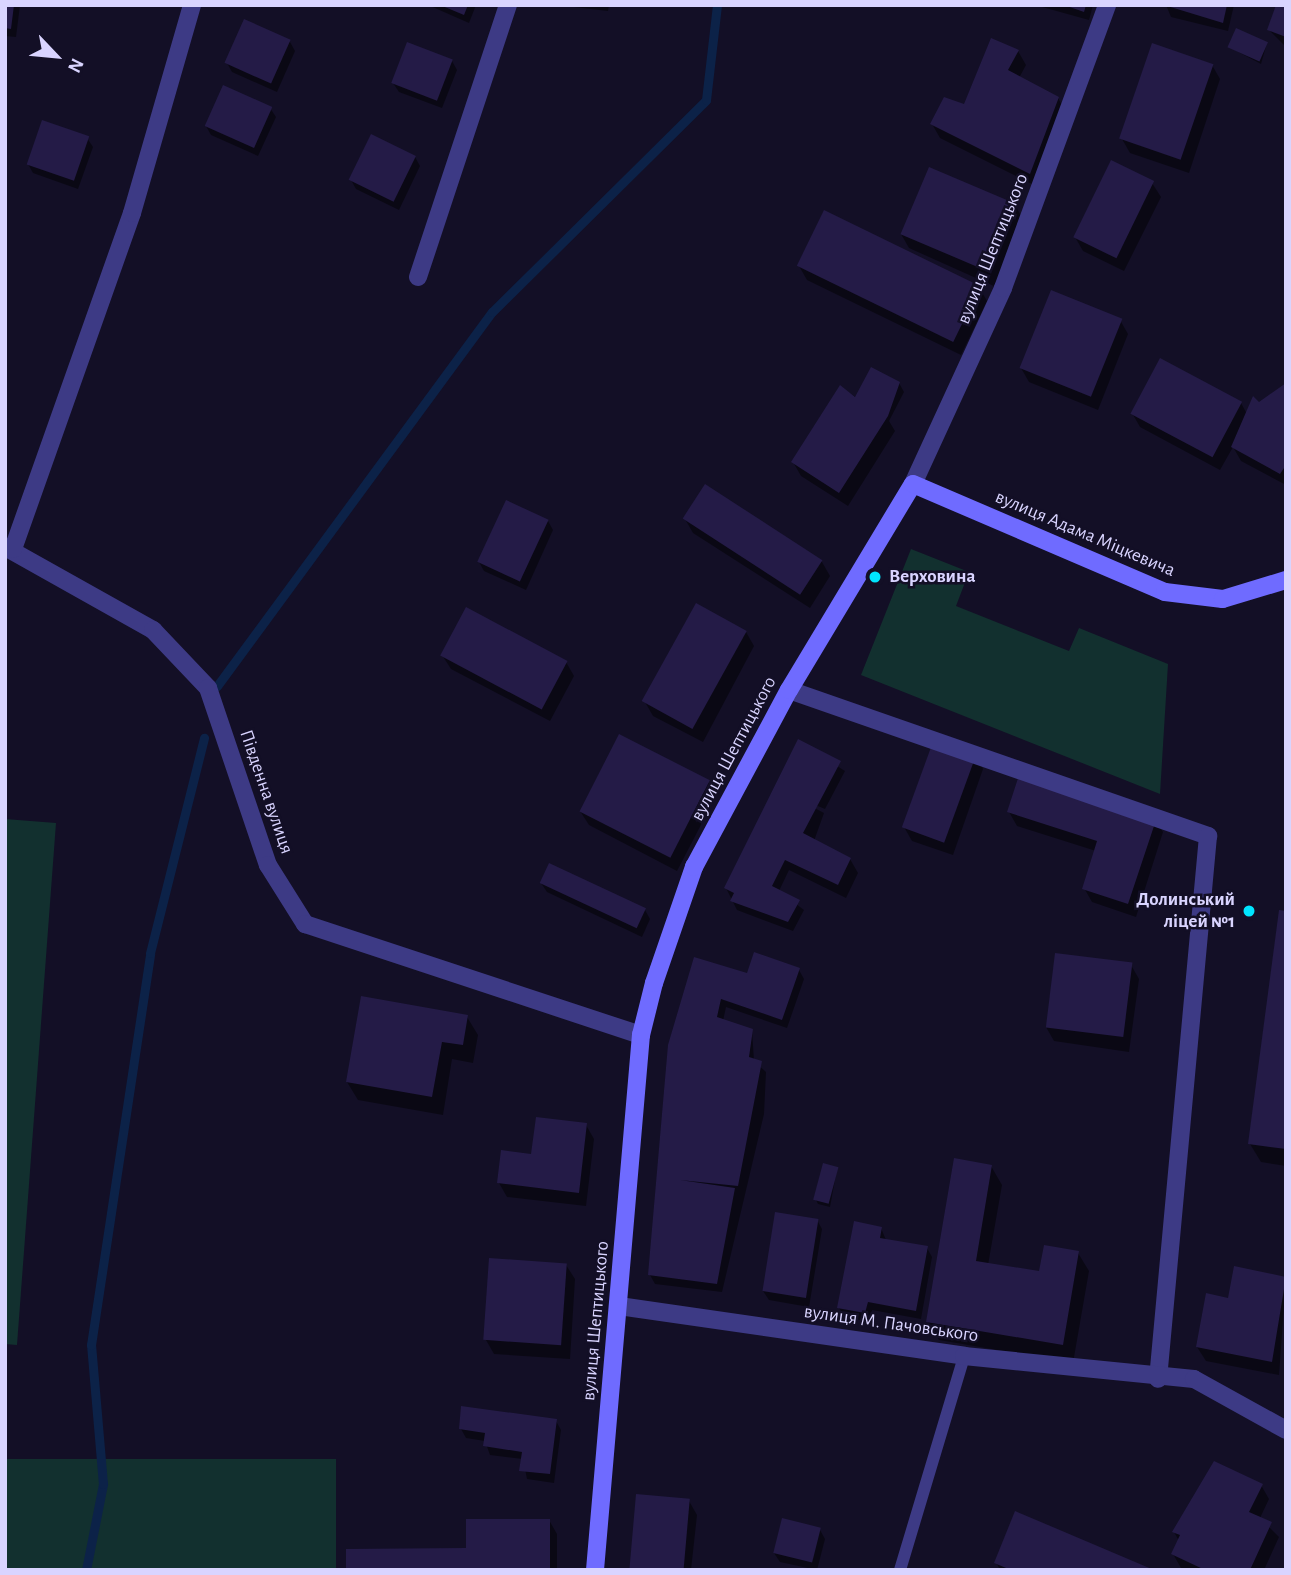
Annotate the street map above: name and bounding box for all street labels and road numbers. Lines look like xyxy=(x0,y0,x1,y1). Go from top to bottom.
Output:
street label: вулиця Шептицького xyxy=(952,170,1034,328)
street label: вулиця Адама Міцкевича xyxy=(992,486,1178,582)
street label: вулиця Шептицького xyxy=(686,673,782,825)
street label: Південна вулиця xyxy=(234,727,298,857)
street label: вулиця Шептицького xyxy=(578,1240,614,1402)
street label: вулиця М. Пачовського xyxy=(802,1300,980,1348)

